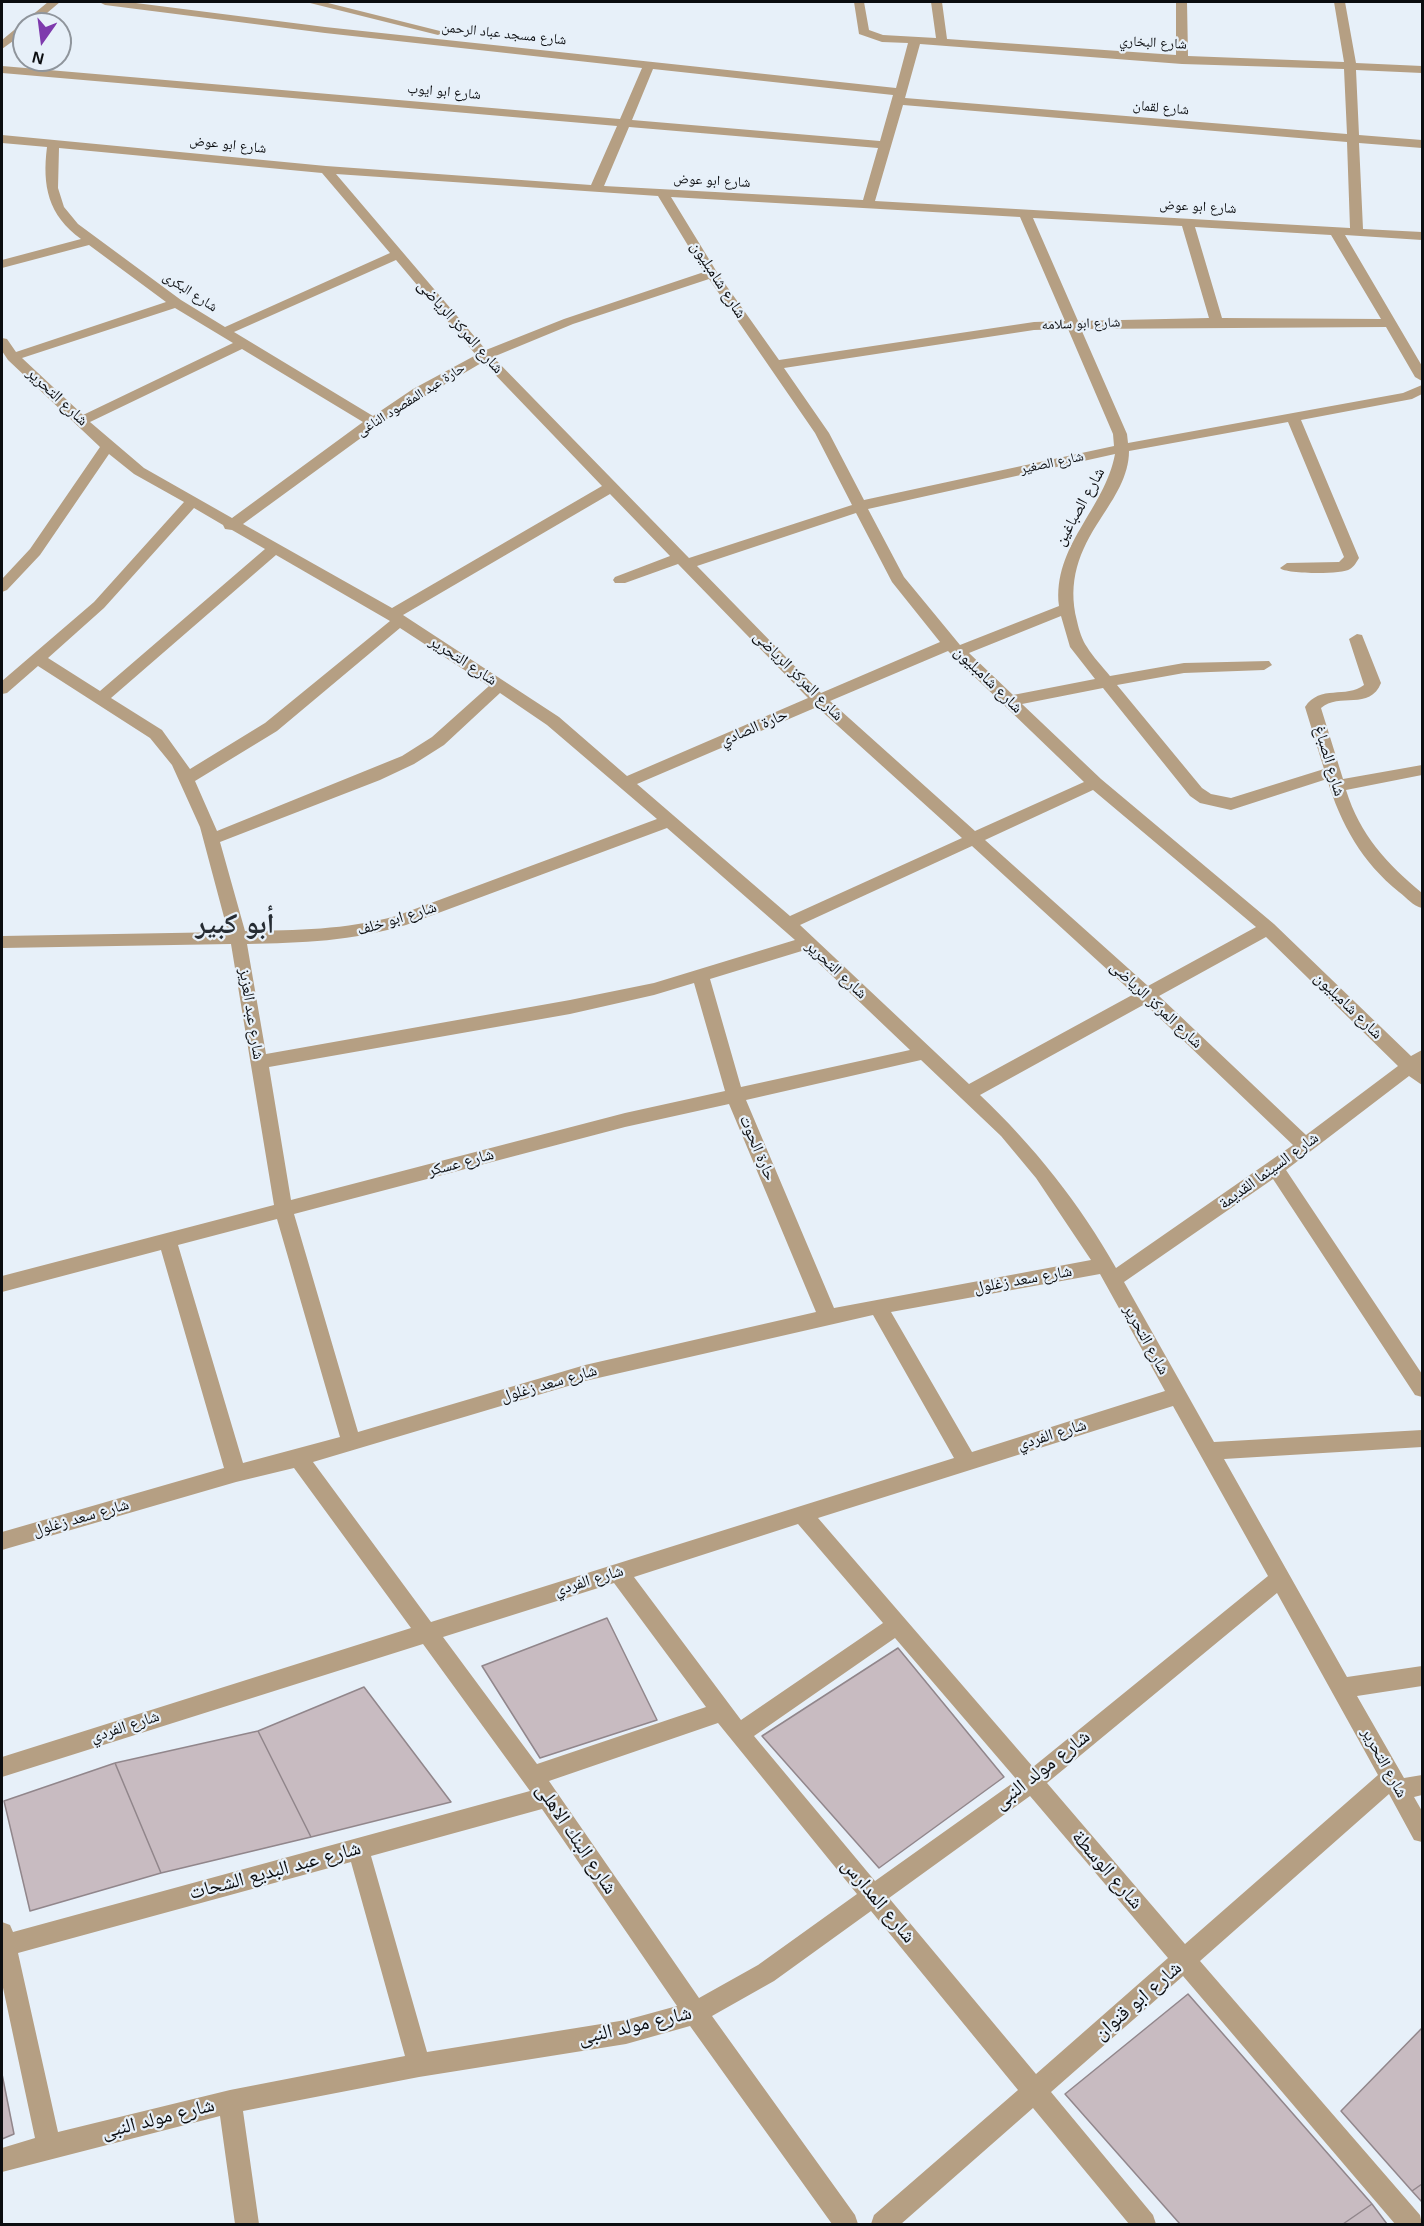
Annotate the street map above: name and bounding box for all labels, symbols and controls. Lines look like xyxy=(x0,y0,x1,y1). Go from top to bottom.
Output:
north arrow xyxy=(12,12,72,72)
street label: شارع مسجد عباد الرحمن xyxy=(441,19,567,49)
street label: شارع البخاري xyxy=(1119,33,1187,53)
text: N xyxy=(30,48,46,68)
street label: شارع ابو ايوب xyxy=(407,80,481,104)
street label: شارع لقمان xyxy=(1132,97,1190,119)
street label: شارع ابو عوض xyxy=(189,133,267,157)
street label: شارع ابو عوض xyxy=(673,171,751,191)
street label: شارع ابو عوض xyxy=(1159,197,1237,217)
street label: شارع شامبليون xyxy=(686,238,750,322)
street label: شارع البكرى xyxy=(160,268,220,316)
street label: شارع المركز الرياضى xyxy=(413,276,507,378)
street label: شارع ابو سلامه xyxy=(1041,314,1121,334)
street label: حارة عبد المقصود الناغى xyxy=(354,360,468,440)
street label: شارع التحرير xyxy=(22,364,92,430)
street label: شارع الصغير xyxy=(1019,448,1085,478)
street label: شارع الصباغين xyxy=(1051,465,1109,549)
street label: شارع المركز الرياضى xyxy=(749,627,847,725)
street label: شارع التحرير xyxy=(426,632,500,690)
street label: شارع شامبليون xyxy=(950,643,1026,717)
street label: حارة الصادي xyxy=(717,705,791,751)
street label: شارع الصباغ xyxy=(1309,723,1349,799)
street label: شارع ابو خلف xyxy=(355,898,439,940)
district label: أبو كبير xyxy=(196,908,274,942)
street label: شارع التحرير xyxy=(801,937,871,1003)
street label: شارع المركز الرياضى xyxy=(1106,957,1206,1053)
street label: شارع عبد العزيز xyxy=(234,967,268,1061)
street label: شارع شامبليون xyxy=(1310,969,1386,1043)
street label: حارة الحوت xyxy=(735,1112,779,1184)
street label: شارع السينما القديمة xyxy=(1215,1128,1323,1214)
street label: شارع عسكر xyxy=(426,1145,496,1181)
street label: شارع سعد زغلول xyxy=(972,1262,1074,1298)
street label: شارع التحرير xyxy=(1119,1302,1173,1378)
street label: شارع سعد زغلول xyxy=(499,1361,599,1407)
street label: شارع الفردي xyxy=(1015,1415,1089,1455)
street label: شارع سعد زغلول xyxy=(31,1495,131,1541)
street label: شارع الفردي xyxy=(552,1561,626,1601)
street label: شارع الفردي xyxy=(88,1707,162,1747)
street label: شارع مولد النبى xyxy=(989,1725,1095,1815)
street label: شارع التحرير xyxy=(1357,1725,1411,1801)
street label: شارع البنك الاهلى xyxy=(530,1779,622,1899)
street label: شارع الوسطة xyxy=(1066,1826,1148,1914)
street label: شارع عبد البديع الشحات xyxy=(186,1837,364,1905)
street label: شارع المدارس xyxy=(836,1854,920,1948)
street label: شارع ابو قنوان xyxy=(1089,1956,1187,2046)
street label: شارع مولد النبى xyxy=(576,2001,694,2051)
street label: شارع مولد النبى xyxy=(99,2093,217,2145)

